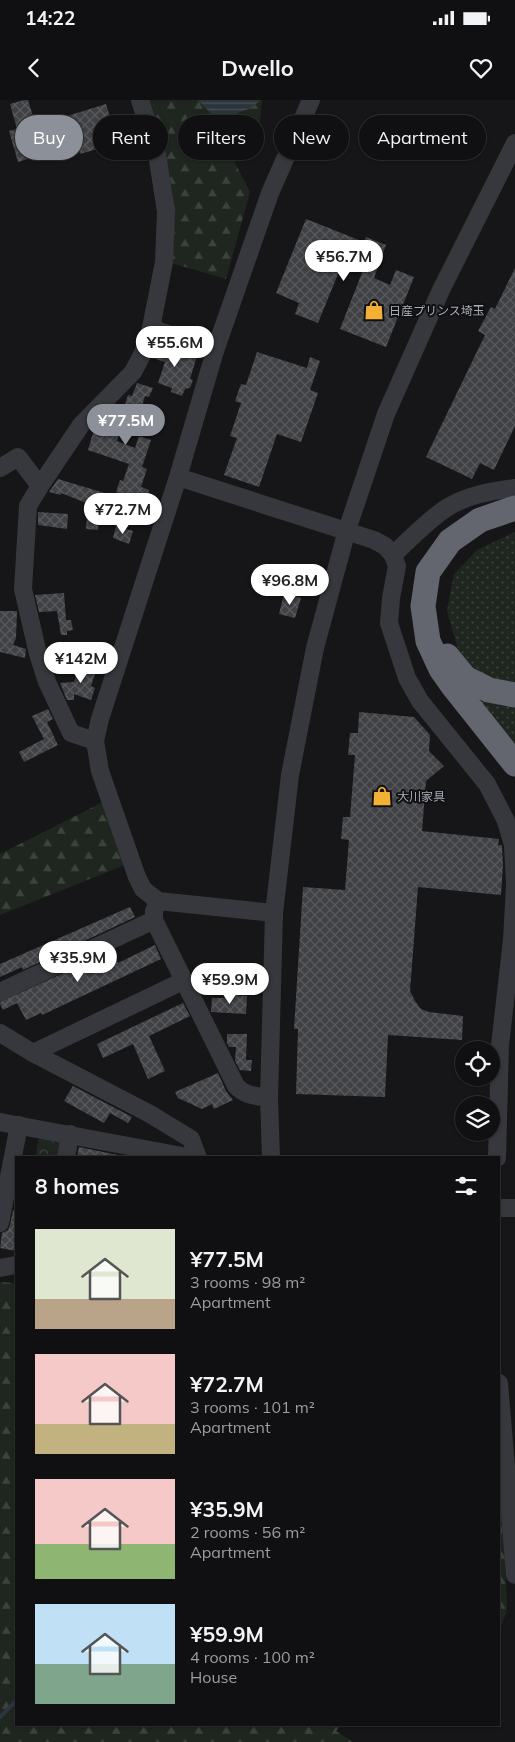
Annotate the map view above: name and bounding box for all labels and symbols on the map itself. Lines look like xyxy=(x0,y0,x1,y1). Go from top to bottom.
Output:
pin: ¥56.7M xyxy=(303,240,385,282)
shop icon: 日産プリンス埼玉 xyxy=(363,299,385,321)
place label: 日産プリンス埼玉 xyxy=(389,303,485,318)
pin: ¥55.6M xyxy=(134,326,216,368)
pin: ¥77.5M xyxy=(85,404,167,446)
pin: ¥72.7M xyxy=(82,492,164,535)
pin: ¥96.8M xyxy=(249,564,331,606)
pin: ¥142M xyxy=(46,642,116,684)
shop icon: 大川家具 xyxy=(371,785,393,807)
place label: 大川家具 xyxy=(397,789,445,804)
pin: ¥35.9M xyxy=(37,940,119,983)
pin: ¥59.9M xyxy=(189,962,271,1005)

